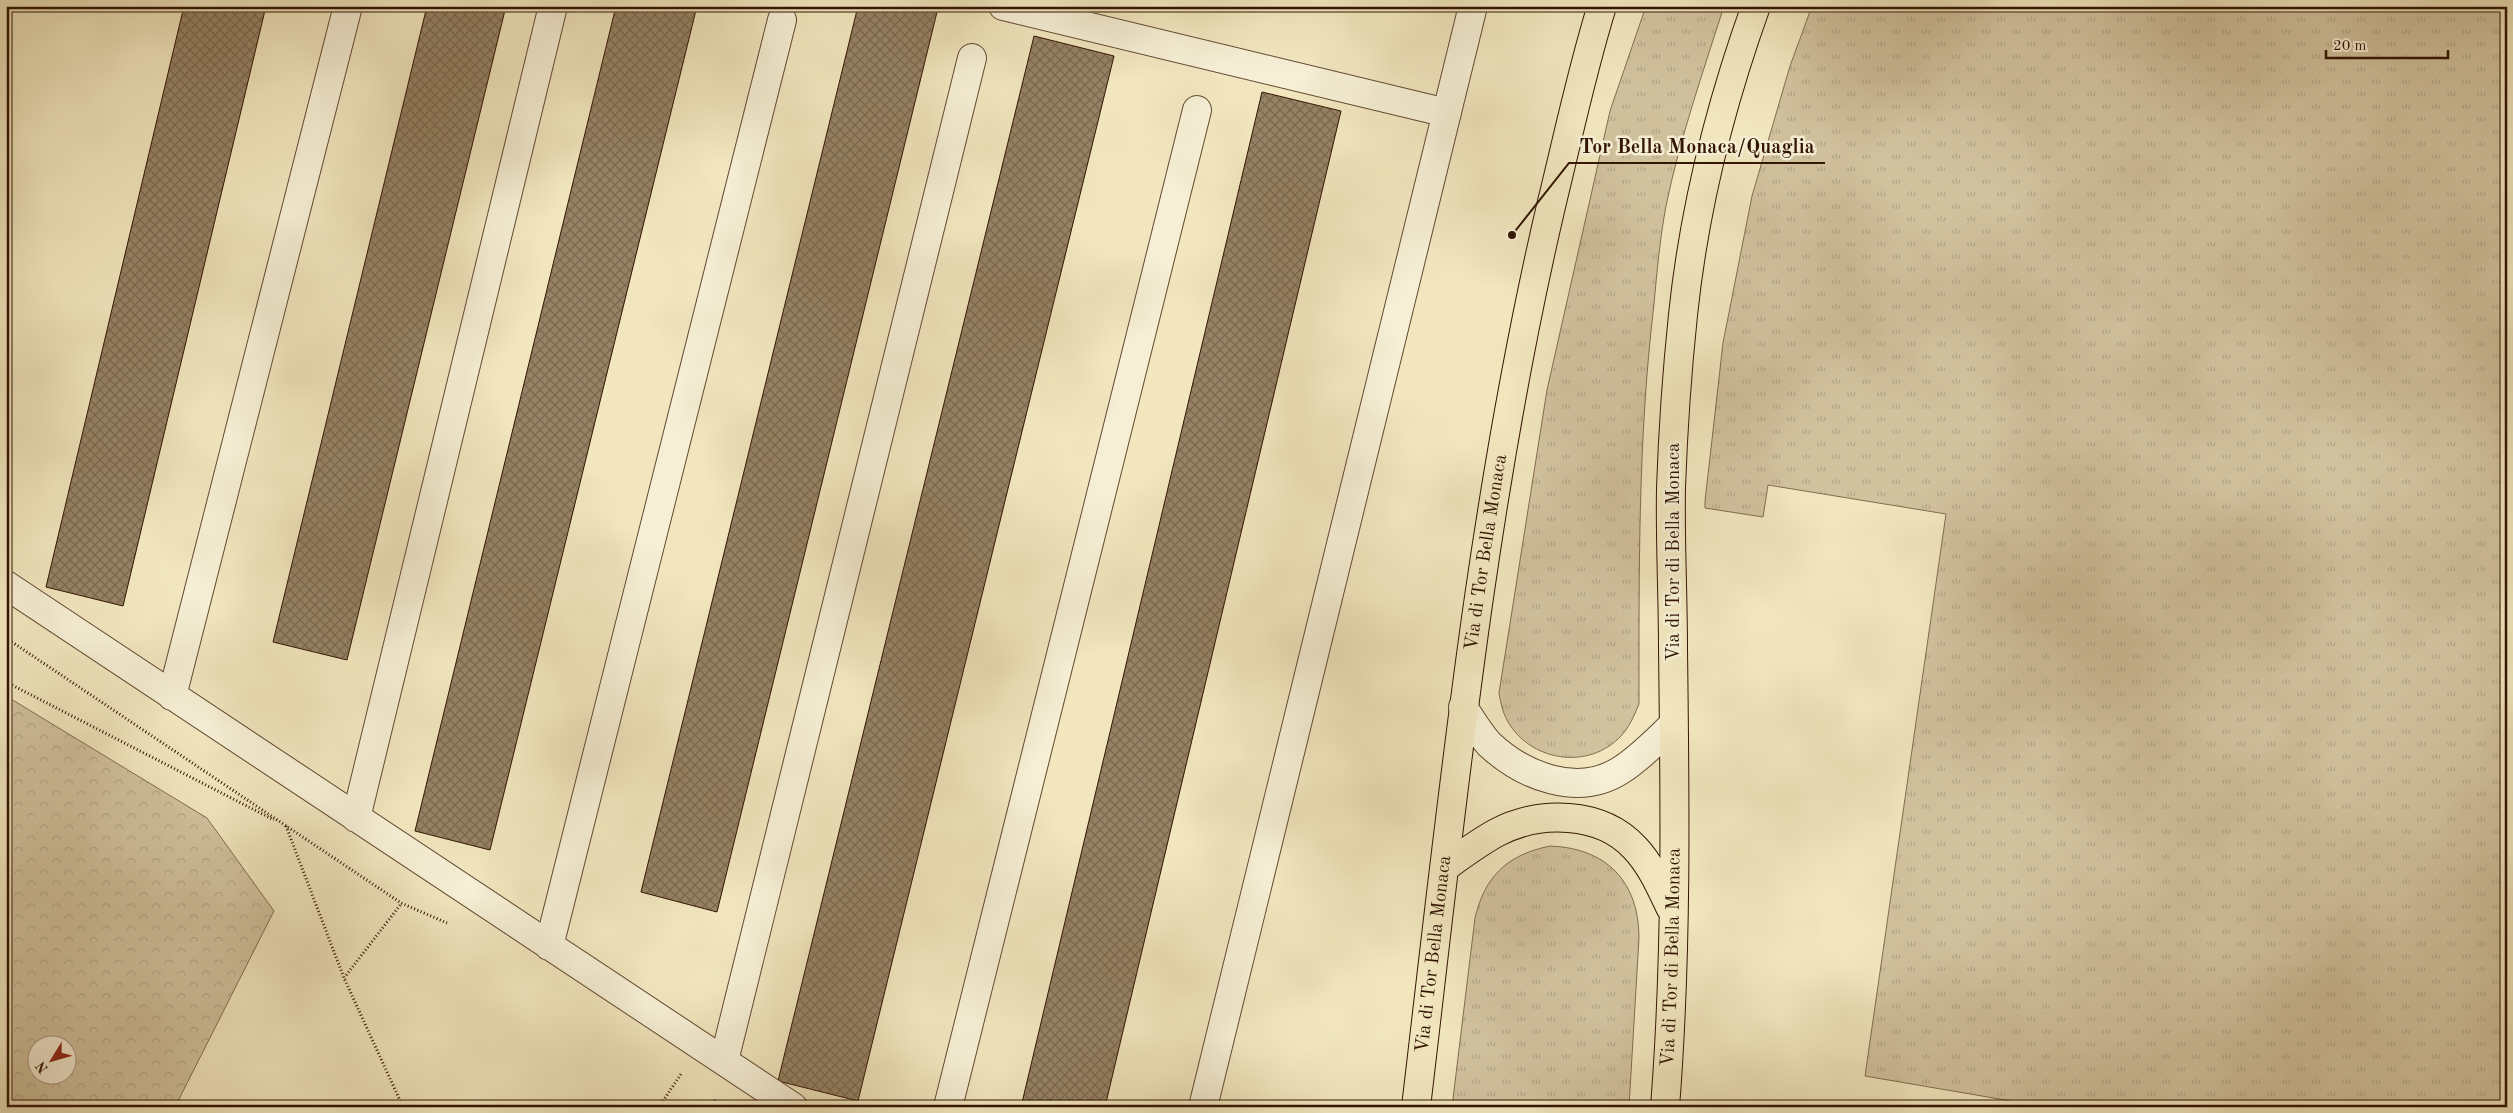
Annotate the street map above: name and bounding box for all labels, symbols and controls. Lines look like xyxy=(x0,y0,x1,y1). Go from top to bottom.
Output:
scale bar xyxy=(2326,28,2448,60)
text: 20 m xyxy=(2333,39,2367,54)
callout: Tor Bella Monaca/Quaglia xyxy=(1569,128,1825,163)
text: Tor Bella Monaca/Quaglia xyxy=(1579,138,1815,158)
street label: Via di Tor di Bella Monaca xyxy=(1665,442,1684,661)
street label: Via di Tor Bella Monaca xyxy=(1462,452,1511,652)
street label: Via di Tor di Bella Monaca xyxy=(1658,847,1684,1067)
street label: Via di Tor Bella Monaca xyxy=(1413,854,1455,1054)
north arrow xyxy=(28,1036,78,1086)
text: N xyxy=(33,1058,51,1076)

